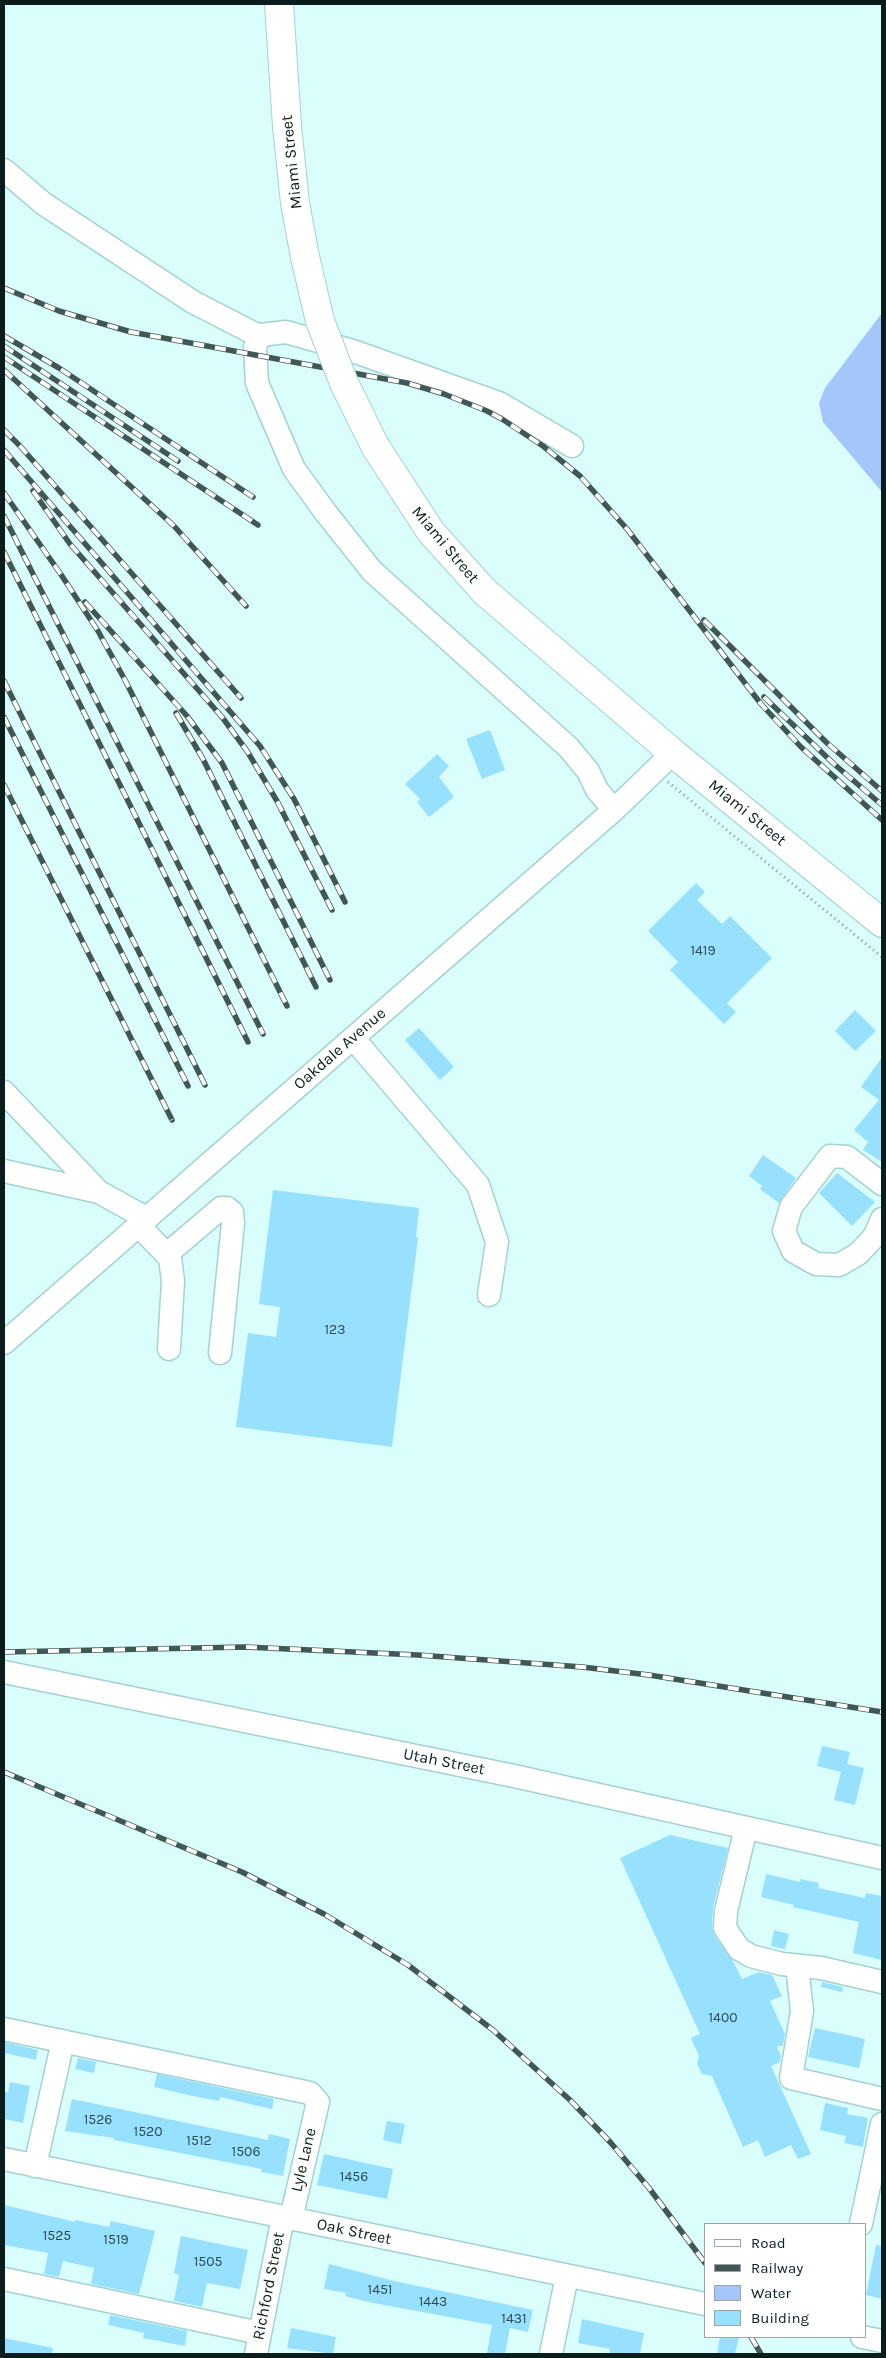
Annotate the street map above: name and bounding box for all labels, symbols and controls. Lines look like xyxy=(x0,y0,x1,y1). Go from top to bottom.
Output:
street label: Miami Street xyxy=(278,114,306,210)
street label: Miami Street xyxy=(407,503,483,587)
street label: Miami Street xyxy=(704,776,790,850)
house number: 1419 xyxy=(690,943,716,959)
street label: Oakdale Avenue xyxy=(290,1004,390,1094)
house number: 123 xyxy=(324,1322,346,1338)
street label: Utah Street xyxy=(402,1745,486,1779)
house number: 1400 xyxy=(708,2010,738,2026)
house number: 1526 xyxy=(84,2112,112,2128)
house number: 1520 xyxy=(134,2124,162,2140)
street label: Lyle Lane xyxy=(287,2126,321,2194)
house number: 1512 xyxy=(186,2133,212,2149)
house number: 1506 xyxy=(232,2144,260,2160)
house number: 1456 xyxy=(340,2169,368,2185)
street label: Oak Street xyxy=(315,2215,393,2249)
legend xyxy=(704,2223,866,2338)
house number: 1525 xyxy=(43,2228,71,2244)
street label: Richford Street xyxy=(249,2230,289,2342)
house number: 1519 xyxy=(103,2232,129,2248)
text: Road xyxy=(751,2234,786,2252)
house number: 1505 xyxy=(194,2254,222,2270)
text: Railway xyxy=(751,2259,803,2277)
house number: 1451 xyxy=(368,2282,392,2298)
text: Water xyxy=(751,2284,791,2302)
house number: 1443 xyxy=(419,2294,447,2310)
text: Building xyxy=(751,2309,809,2327)
house number: 1431 xyxy=(501,2311,527,2327)

